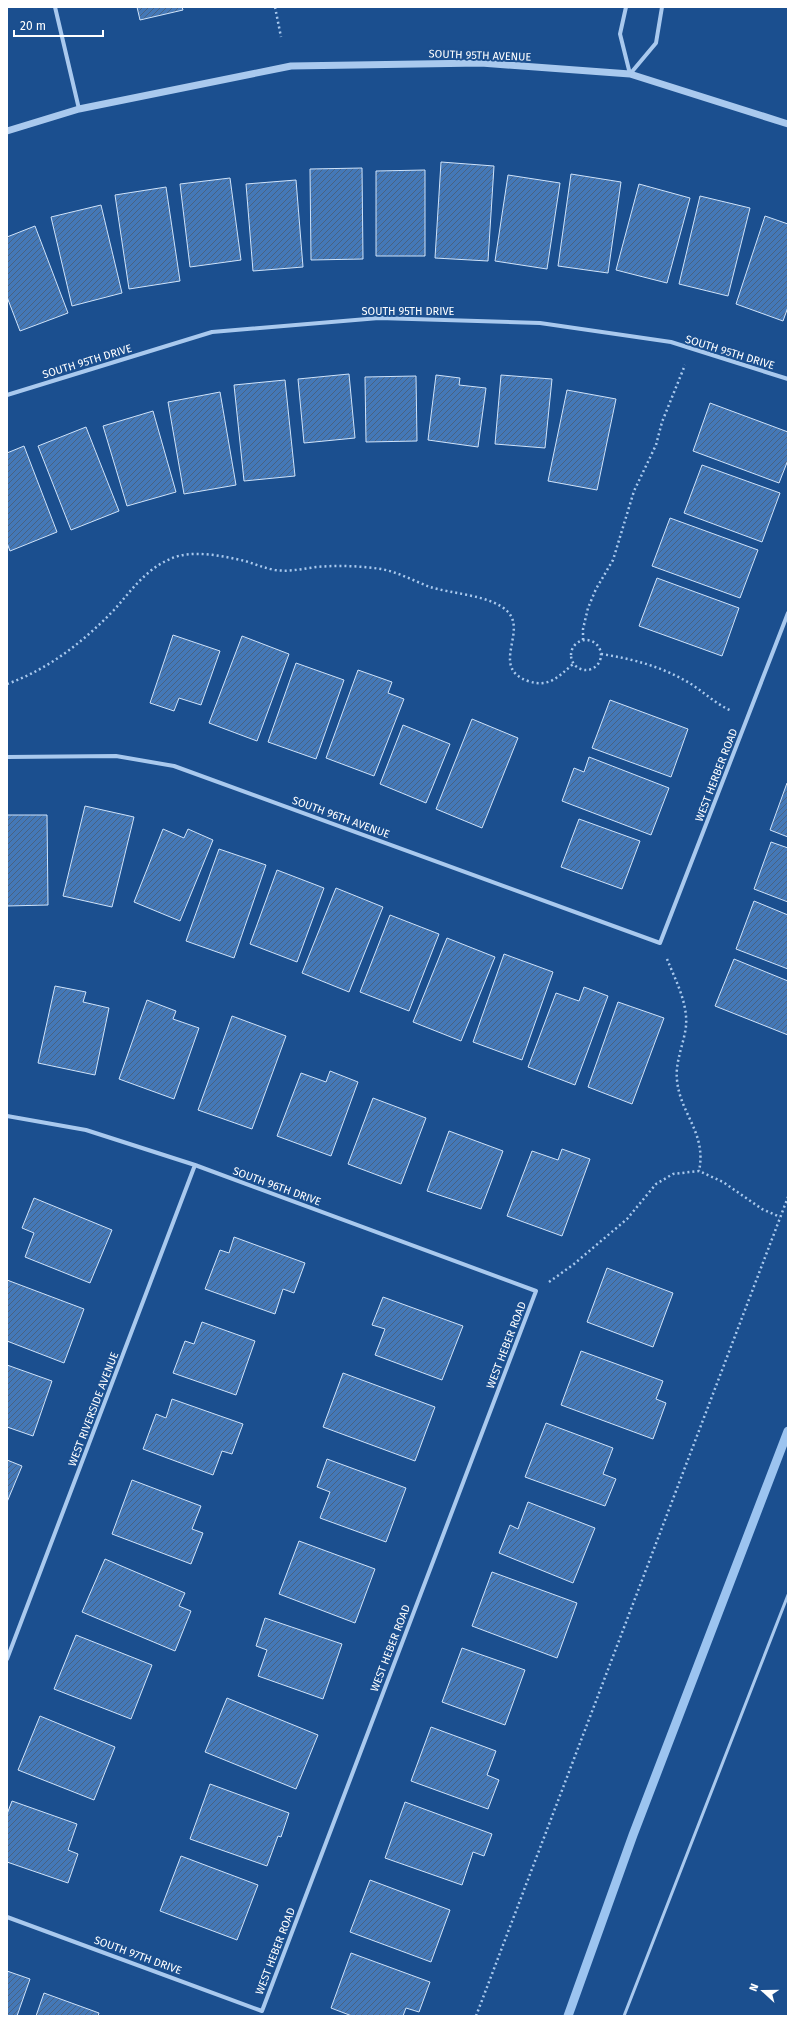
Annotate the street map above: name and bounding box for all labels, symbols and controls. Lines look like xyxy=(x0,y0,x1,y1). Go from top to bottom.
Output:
scale bar xyxy=(14,12,103,38)
text: 20 m xyxy=(20,19,46,33)
street label: SOUTH 95TH AVENUE xyxy=(428,47,532,64)
street label: SOUTH 95TH DRIVE xyxy=(362,305,455,318)
street label: SOUTH 95TH DRIVE xyxy=(684,333,776,372)
street label: SOUTH 95TH DRIVE xyxy=(41,342,134,381)
street label: WEST HERBER ROAD xyxy=(693,727,740,824)
street label: SOUTH 96TH AVENUE xyxy=(290,794,392,841)
street label: SOUTH 96TH DRIVE xyxy=(231,1164,323,1209)
street label: WEST HEBER ROAD xyxy=(484,1300,529,1391)
street label: WEST RIVERSIDE AVENUE xyxy=(66,1350,121,1468)
street label: WEST HEBER ROAD xyxy=(368,1603,413,1694)
street label: WEST HEBER ROAD xyxy=(253,1906,298,1997)
street label: SOUTH 97TH DRIVE xyxy=(92,1934,184,1977)
north arrow xyxy=(743,1971,783,2011)
text: N xyxy=(747,1982,762,1993)

